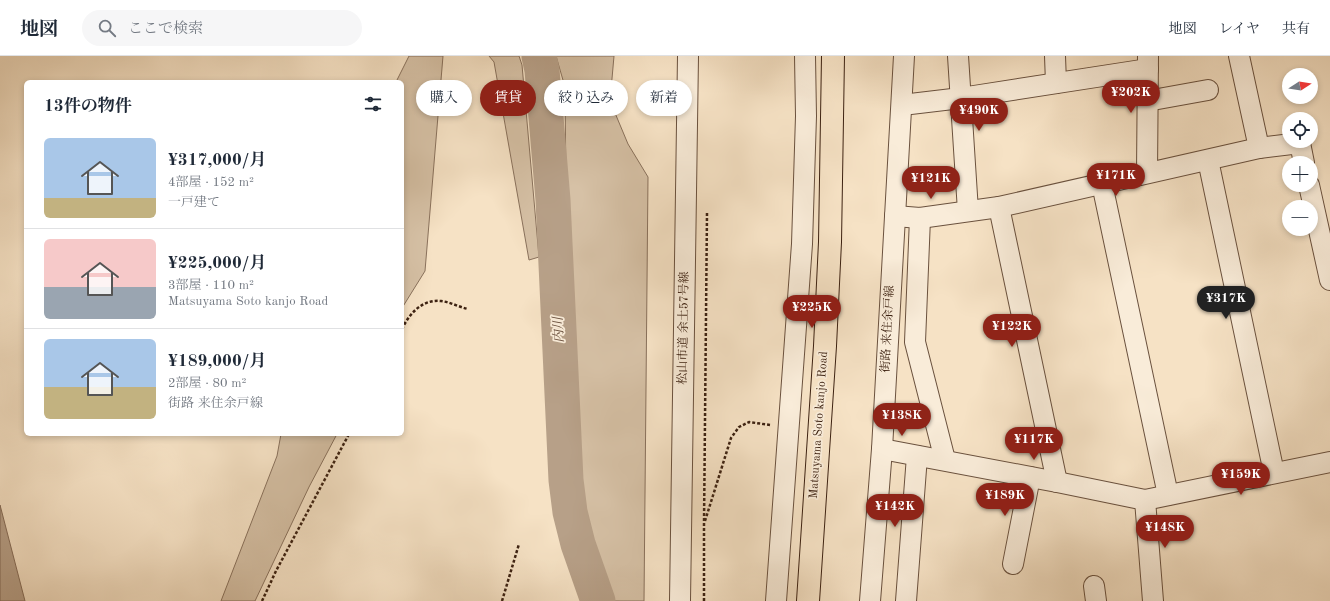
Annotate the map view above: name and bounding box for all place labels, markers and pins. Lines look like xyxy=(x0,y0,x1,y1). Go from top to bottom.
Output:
pin: ¥202K xyxy=(1103,80,1159,114)
pin: ¥490K xyxy=(951,98,1007,132)
pin: ¥171K xyxy=(1088,163,1144,197)
pin: ¥121K xyxy=(903,166,959,200)
pin: ¥317K xyxy=(1198,286,1254,320)
pin: ¥225K xyxy=(784,295,840,329)
pin: ¥122K xyxy=(984,314,1040,348)
pin: ¥138K xyxy=(874,403,930,437)
pin: ¥117K xyxy=(1006,427,1062,461)
pin: ¥159K xyxy=(1213,462,1269,496)
pin: ¥189K xyxy=(977,483,1033,517)
pin: ¥142K xyxy=(867,494,923,528)
pin: ¥148K xyxy=(1137,515,1193,549)

